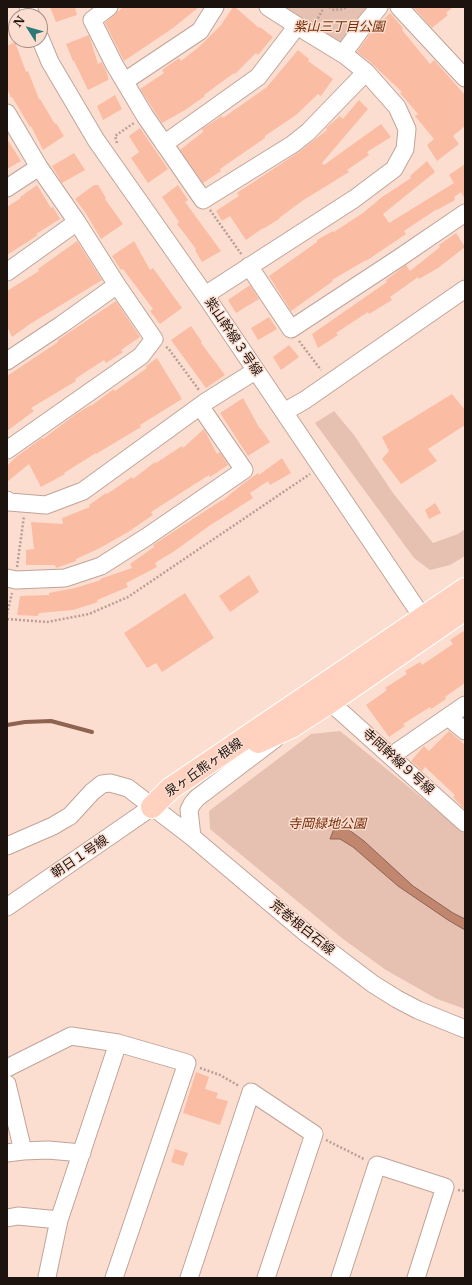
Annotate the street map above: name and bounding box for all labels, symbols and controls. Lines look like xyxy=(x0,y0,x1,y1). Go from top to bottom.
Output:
north arrow xyxy=(8,8,48,48)
text: N xyxy=(11,13,28,30)
park label: 紫山三丁目公園 xyxy=(294,19,384,35)
street label: 紫山幹線３号線 xyxy=(201,295,265,379)
street label: 寺岡幹線９号線 xyxy=(359,726,437,798)
street label: 泉ヶ丘熊ヶ根線 xyxy=(162,736,246,800)
park label: 寺岡緑地公園 xyxy=(288,816,366,832)
street label: 朝日１号線 xyxy=(49,832,111,882)
street label: 荒巻根白石線 xyxy=(267,897,337,959)

